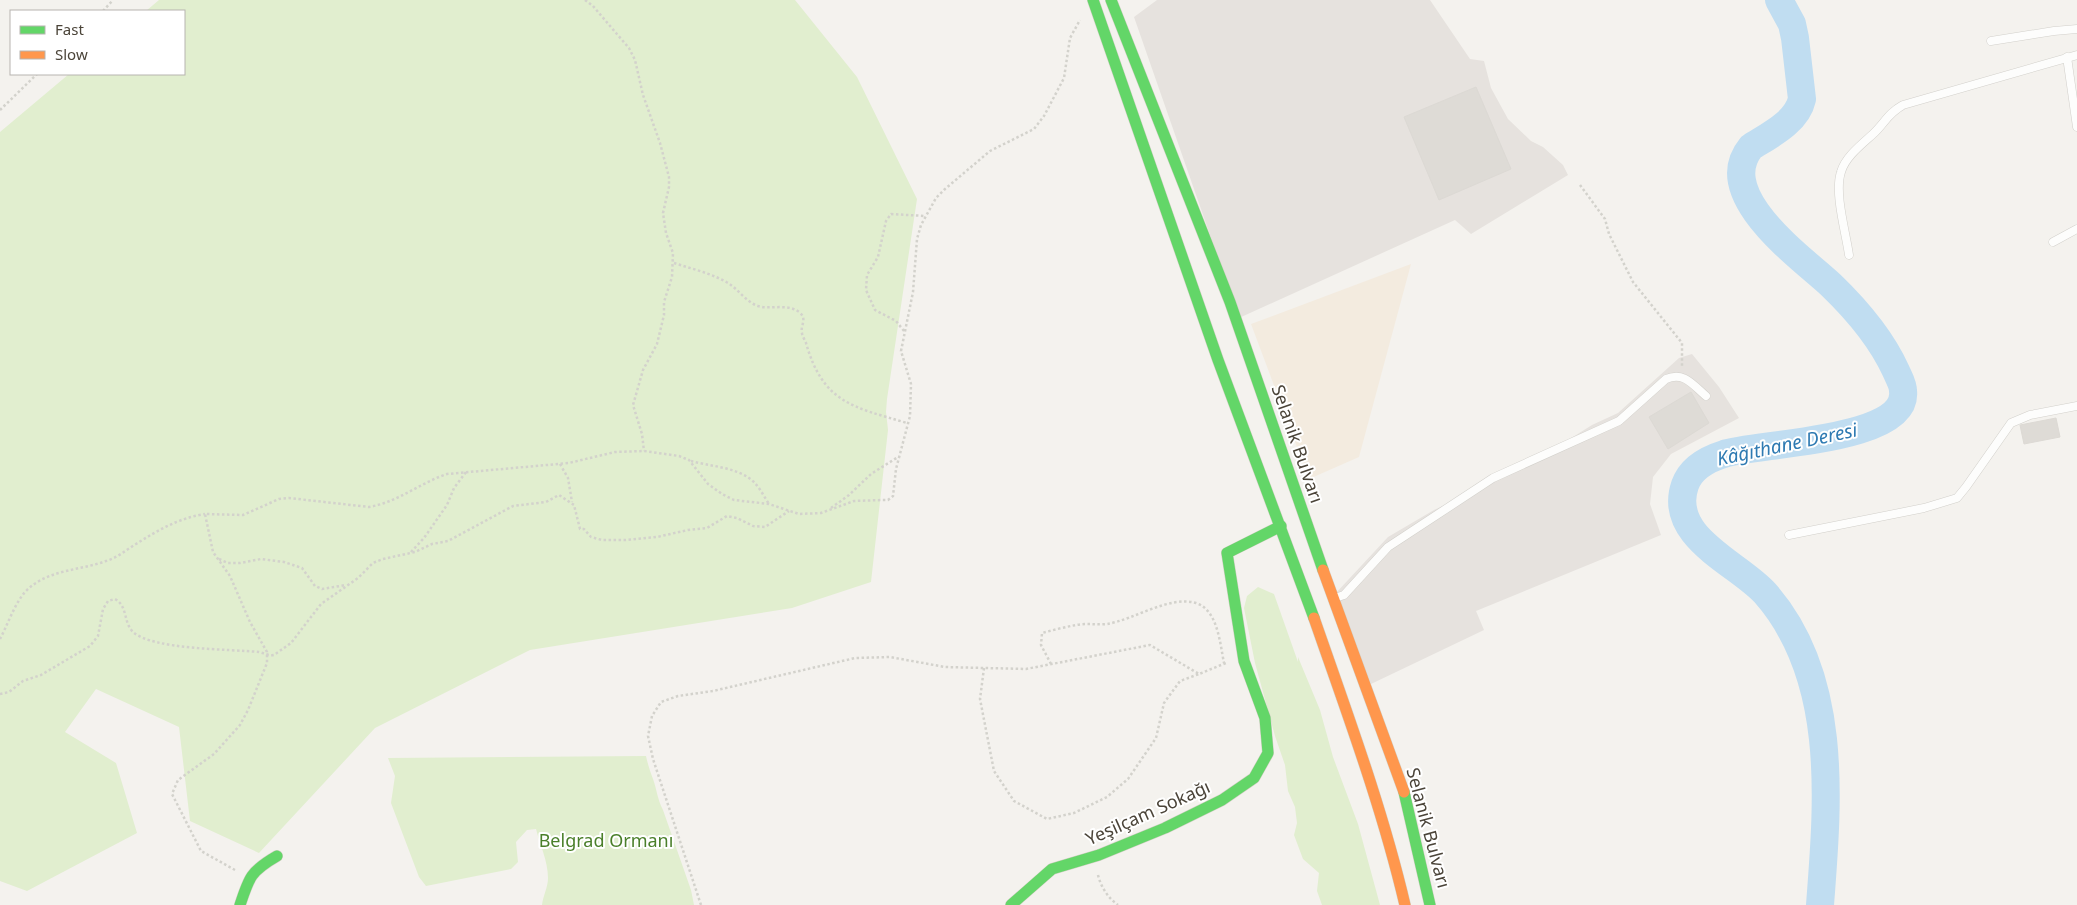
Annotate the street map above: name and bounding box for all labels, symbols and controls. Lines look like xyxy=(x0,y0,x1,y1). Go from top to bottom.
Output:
legend xyxy=(10,10,185,75)
text: Fast xyxy=(55,19,84,39)
text: Slow xyxy=(55,44,88,64)
street label: Selanik Bulvarı xyxy=(1266,381,1329,506)
water label: Kâğıthane Deresi xyxy=(1714,416,1861,472)
street label: Selanik Bulvarı xyxy=(1401,765,1457,891)
street label: Yeşilçam Sokağı xyxy=(1082,774,1214,850)
park label: Belgrad Ormanı xyxy=(539,828,673,852)

